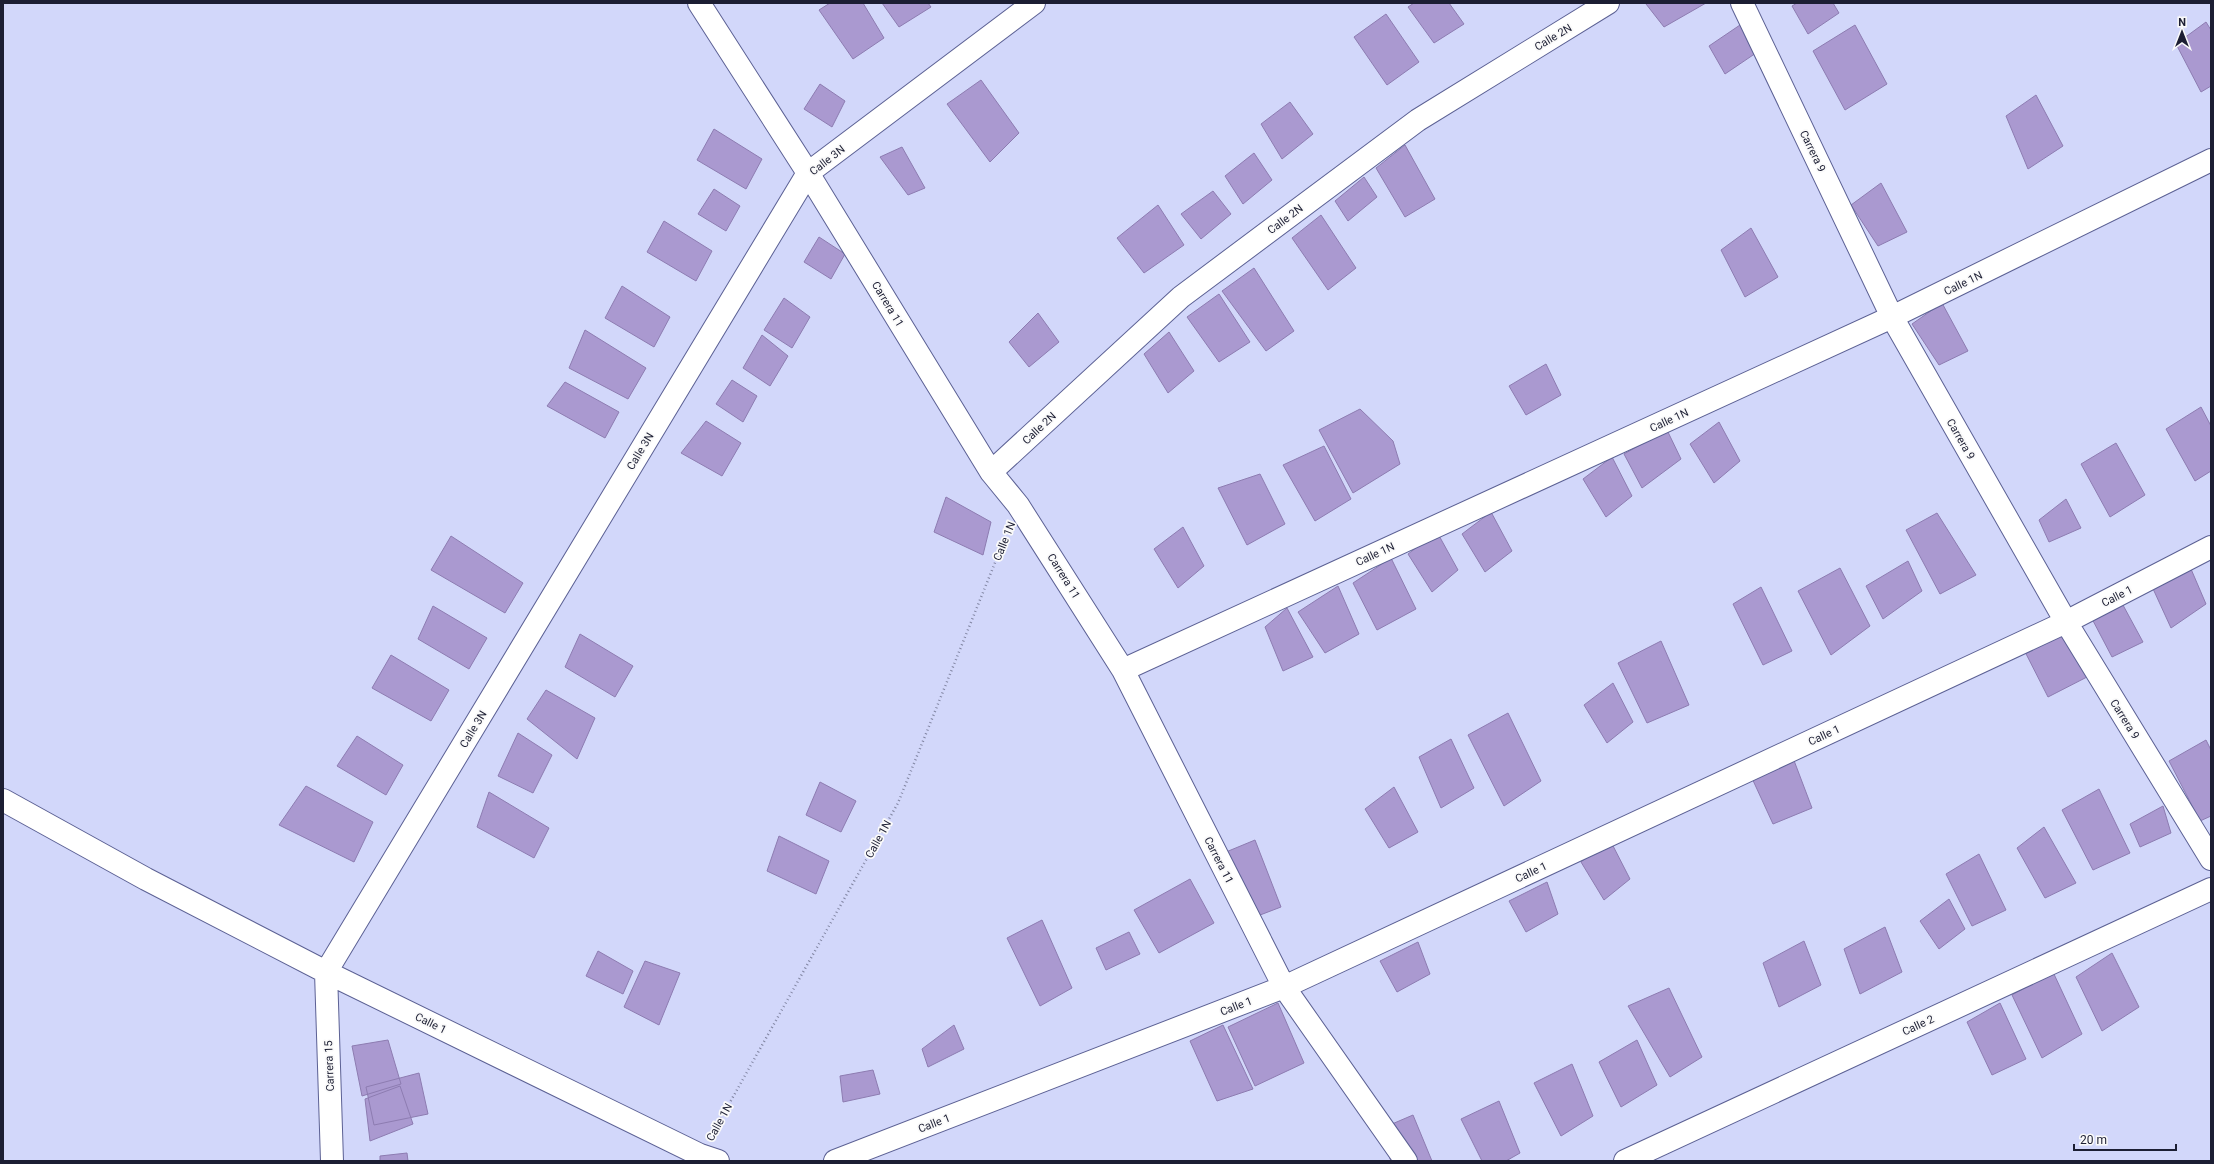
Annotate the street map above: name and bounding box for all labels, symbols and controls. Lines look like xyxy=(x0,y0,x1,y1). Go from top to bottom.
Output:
north arrow xyxy=(2162,12,2202,52)
text: N xyxy=(2178,16,2186,29)
street label: Calle 2N xyxy=(1532,21,1574,54)
street label: Carrera 9 xyxy=(1797,128,1828,174)
street label: Calle 3N xyxy=(807,143,848,178)
street label: Calle 2N xyxy=(1265,202,1306,237)
street label: Calle 1N xyxy=(1942,269,1985,298)
street label: Carrera 11 xyxy=(869,279,906,329)
street label: Calle 1N xyxy=(1648,406,1691,435)
street label: Calle 2N xyxy=(1020,410,1059,447)
street label: Carrera 9 xyxy=(1944,417,1977,462)
street label: Calle 3N xyxy=(624,430,657,472)
street label: Calle 1N xyxy=(991,520,1018,563)
street label: Calle 1N xyxy=(1354,540,1397,569)
street label: Carrera 11 xyxy=(1045,551,1083,601)
street label: Calle 1 xyxy=(2099,583,2135,610)
street label: Carrera 9 xyxy=(2107,697,2142,742)
street label: Calle 3N xyxy=(457,708,490,750)
street label: Calle 1 xyxy=(1806,723,1842,748)
street label: Calle 1N xyxy=(863,818,894,860)
street label: Carrera 11 xyxy=(1201,835,1236,886)
street label: Calle 1 xyxy=(1513,860,1549,885)
street label: Calle 1 xyxy=(1218,994,1254,1018)
street label: Calle 1 xyxy=(413,1010,449,1037)
street label: Calle 2 xyxy=(1900,1013,1936,1038)
street label: Carrera 15 xyxy=(322,1040,337,1092)
street label: Calle 1N xyxy=(704,1101,735,1143)
street label: Calle 1 xyxy=(916,1111,952,1135)
scale bar xyxy=(2074,1126,2176,1152)
text: 20 m xyxy=(2080,1133,2107,1147)

